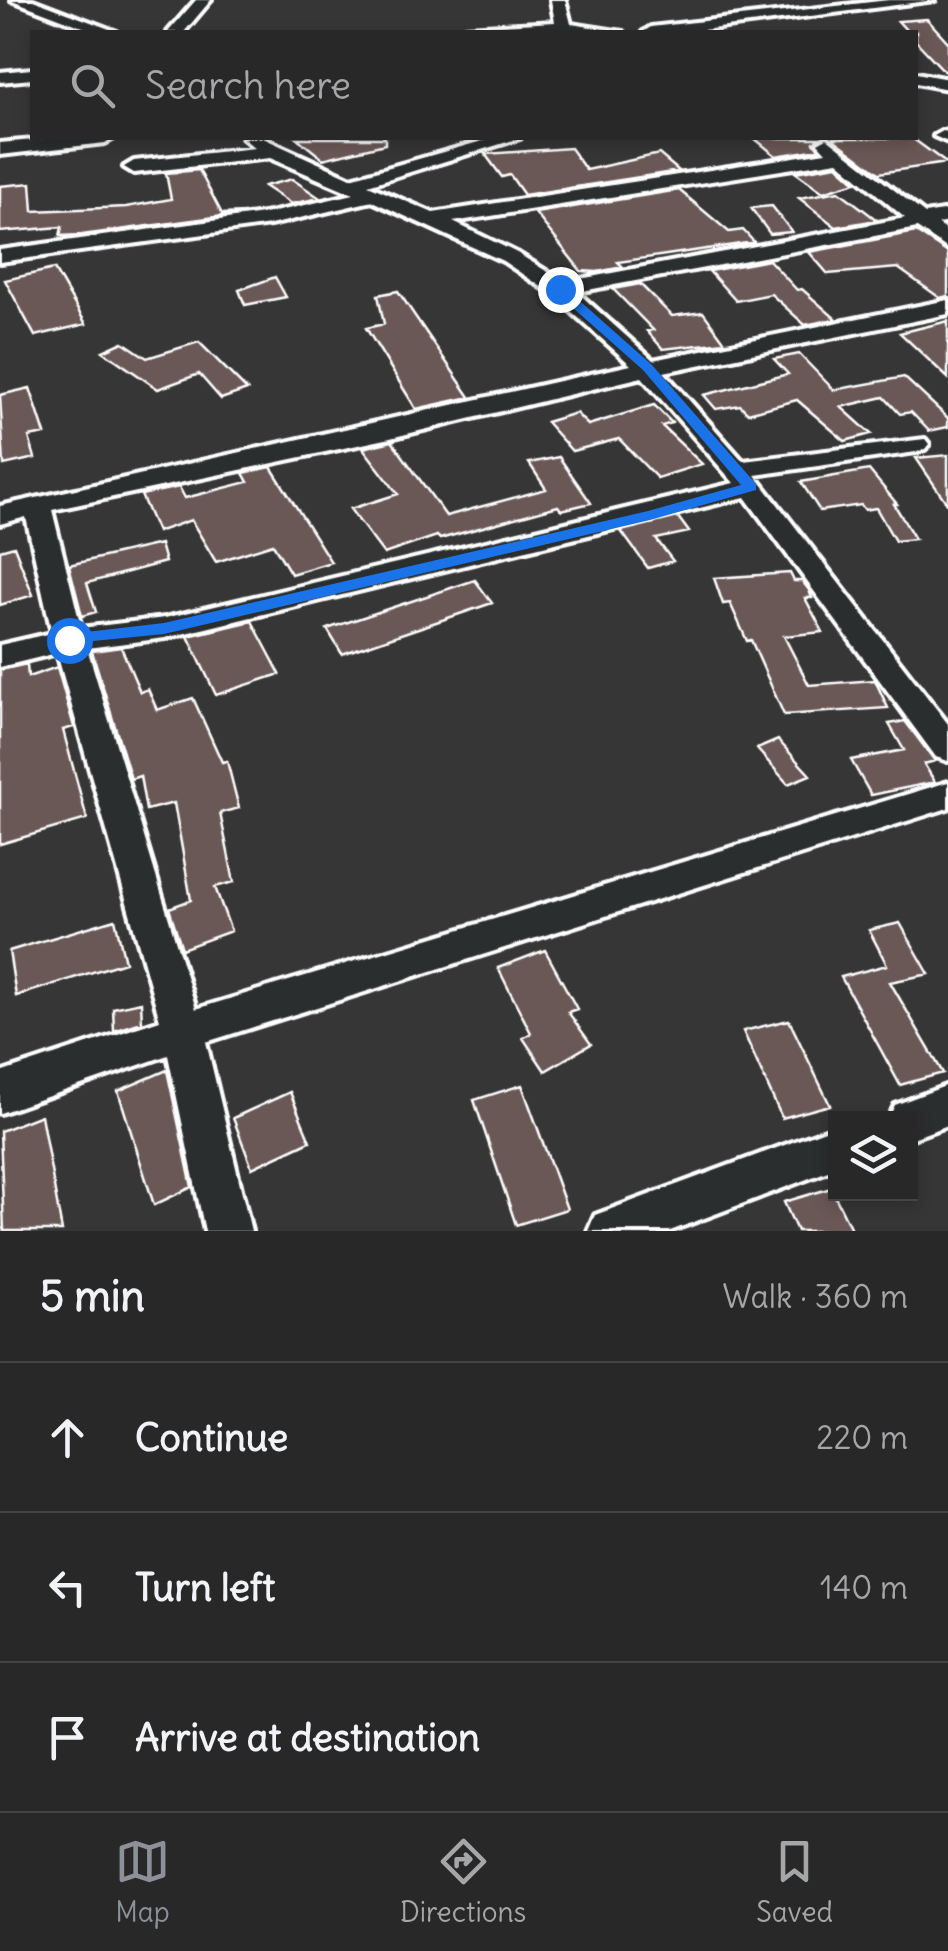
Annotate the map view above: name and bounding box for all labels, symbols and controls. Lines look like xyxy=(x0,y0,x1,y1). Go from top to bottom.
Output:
search box xyxy=(30,30,918,140)
icon: search xyxy=(65,58,120,113)
text: Search here xyxy=(145,62,351,109)
route end xyxy=(538,267,584,313)
route start xyxy=(47,618,93,664)
map controls xyxy=(828,1111,918,1201)
button: layers xyxy=(828,1111,918,1201)
text: 5 min xyxy=(40,1270,145,1322)
text: Walk · 360 m xyxy=(722,1276,908,1317)
icon: ahead xyxy=(40,1410,95,1465)
text: Continue xyxy=(135,1414,288,1461)
text: 220 m xyxy=(816,1417,908,1458)
icon: left xyxy=(40,1560,95,1615)
text: Turn left xyxy=(135,1564,275,1611)
text: 140 m xyxy=(820,1567,908,1608)
icon: arrive xyxy=(40,1710,95,1765)
text: Arrive at destination xyxy=(135,1714,480,1761)
tab: Map xyxy=(115,1834,170,1930)
tab: Directions xyxy=(400,1834,526,1930)
tab: Saved xyxy=(756,1834,833,1930)

